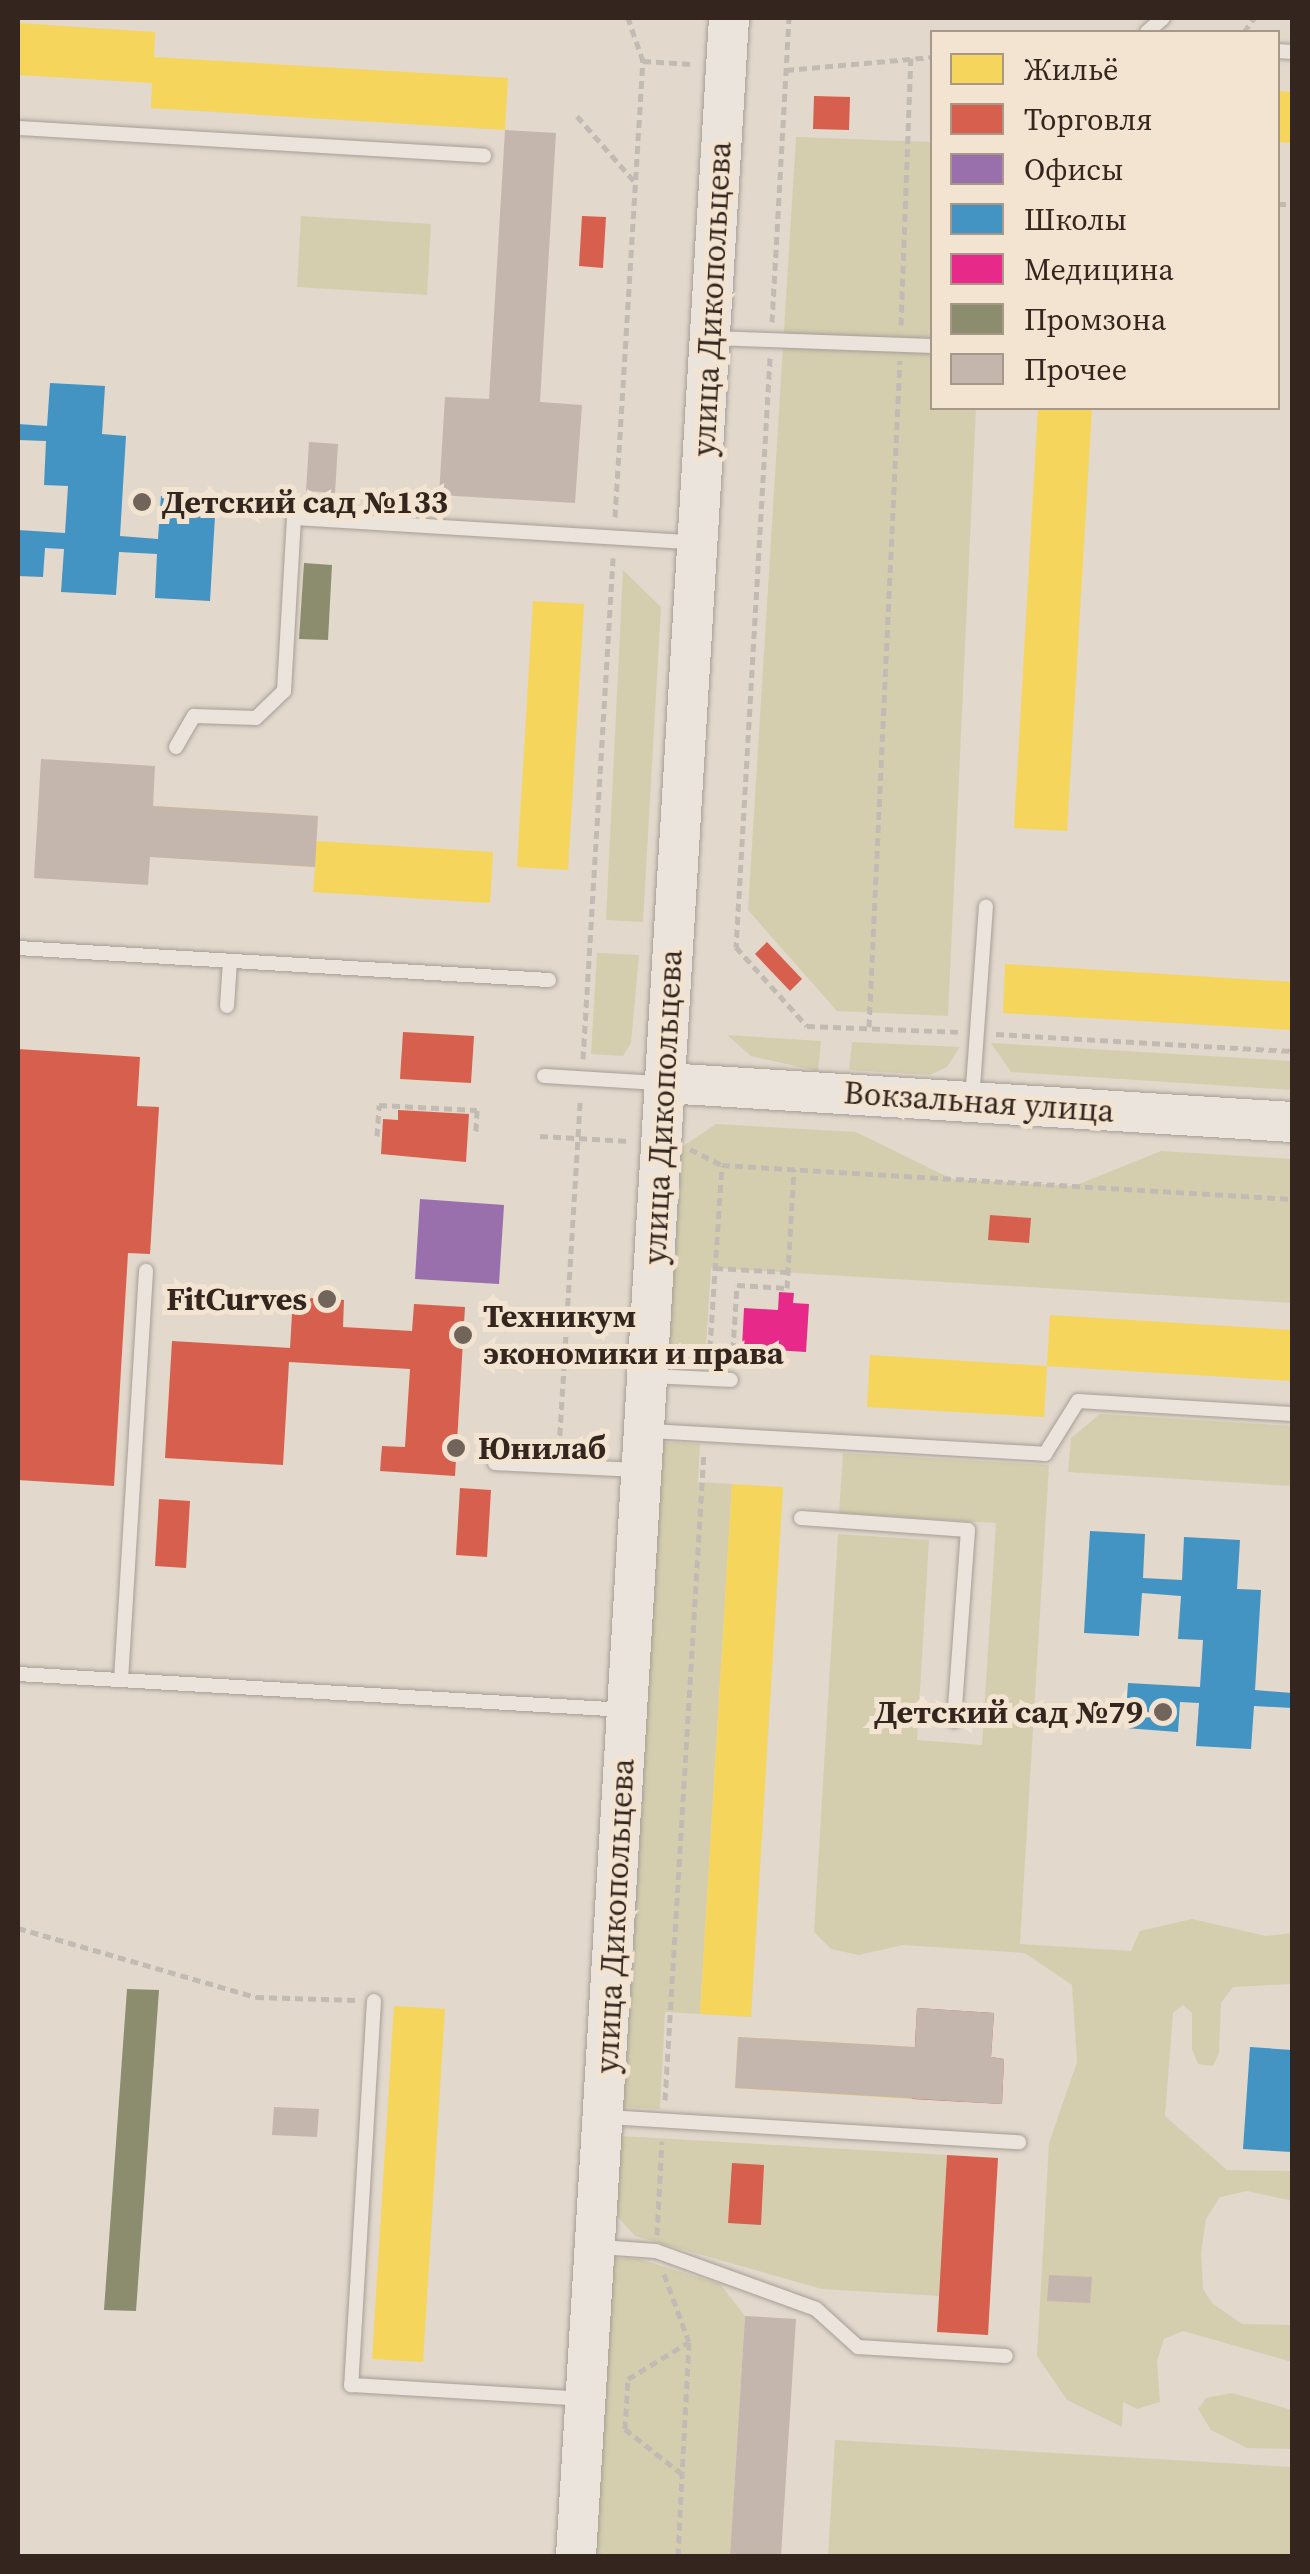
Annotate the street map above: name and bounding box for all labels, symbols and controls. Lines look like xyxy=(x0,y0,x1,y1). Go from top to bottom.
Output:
legend xyxy=(930,30,1280,410)
text: Жильё xyxy=(1024,49,1118,90)
text: Торговля xyxy=(1024,99,1152,140)
street label: улица Дикопольцева xyxy=(685,141,739,457)
text: Офисы xyxy=(1024,149,1123,190)
text: Школы xyxy=(1024,199,1127,240)
text: Медицина xyxy=(1024,249,1174,290)
text: Промзона xyxy=(1024,299,1166,340)
text: Прочее xyxy=(1024,349,1127,390)
place label: Детский сад №133 xyxy=(162,483,448,521)
marker: Детский сад №133 xyxy=(131,491,153,513)
street label: улица Дикопольцева xyxy=(636,949,690,1265)
street label: Вокзальная улица xyxy=(842,1073,1116,1131)
place label: FitCurves xyxy=(166,1280,307,1318)
marker: FitCurves xyxy=(316,1288,338,1310)
place label: Техникум экономики и права xyxy=(483,1298,784,1373)
marker: Техникум экономики и права xyxy=(452,1324,474,1346)
place label: Юнилаб xyxy=(478,1429,606,1467)
marker: Юнилаб xyxy=(443,1435,469,1461)
place label: Детский сад №79 xyxy=(874,1693,1143,1731)
marker: Детский сад №79 xyxy=(1152,1701,1174,1723)
street label: улица Дикопольцева xyxy=(588,1758,642,2074)

